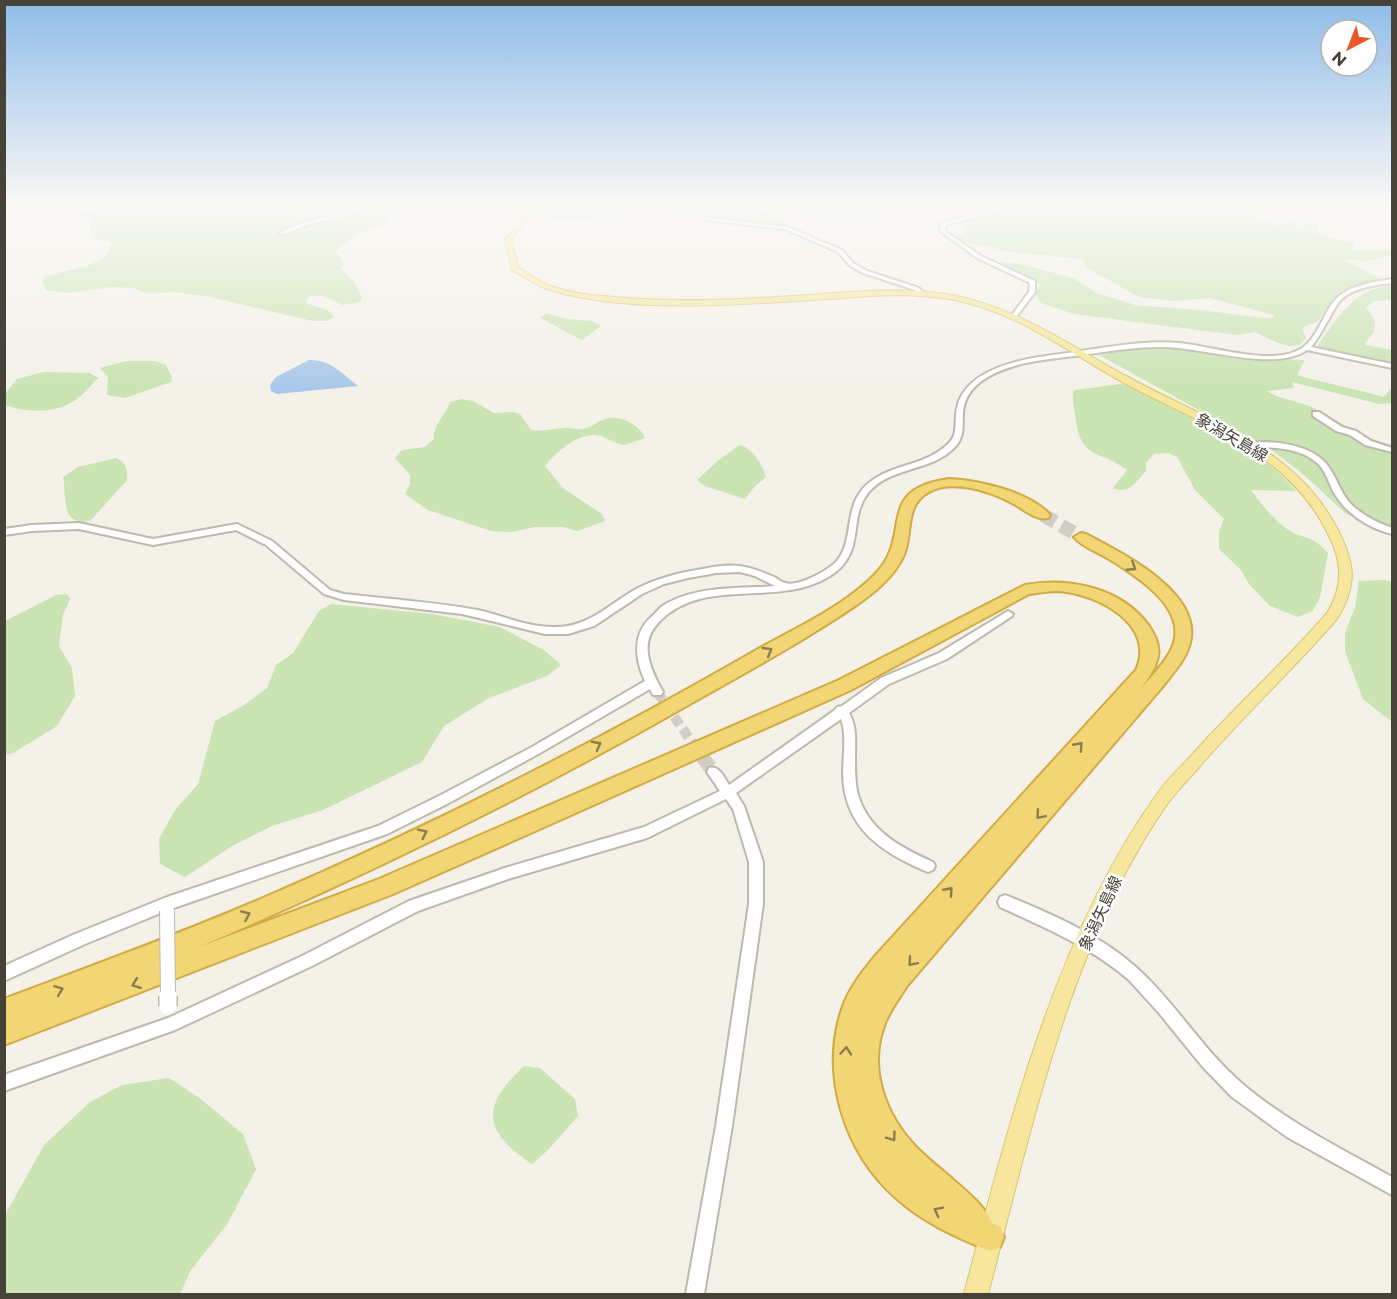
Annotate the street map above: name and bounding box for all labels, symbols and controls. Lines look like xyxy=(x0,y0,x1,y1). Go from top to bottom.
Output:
north arrow xyxy=(1319,18,1379,78)
text: N xyxy=(1328,47,1350,70)
street label: 象潟矢島線 xyxy=(1192,409,1271,466)
one-way arrow xyxy=(1126,559,1136,571)
one-way arrow xyxy=(762,647,772,659)
one-way arrow xyxy=(591,741,601,752)
one-way arrow xyxy=(1072,742,1083,753)
one-way arrow xyxy=(1036,808,1047,819)
one-way arrow xyxy=(417,829,428,841)
street label: 象潟矢島線 xyxy=(1075,873,1126,953)
one-way arrow xyxy=(942,887,953,898)
one-way arrow xyxy=(239,910,250,922)
one-way arrow xyxy=(908,955,919,966)
one-way arrow xyxy=(131,976,142,989)
one-way arrow xyxy=(53,985,64,997)
one-way arrow xyxy=(839,1047,852,1056)
one-way arrow xyxy=(885,1131,896,1142)
one-way arrow xyxy=(934,1207,945,1218)

